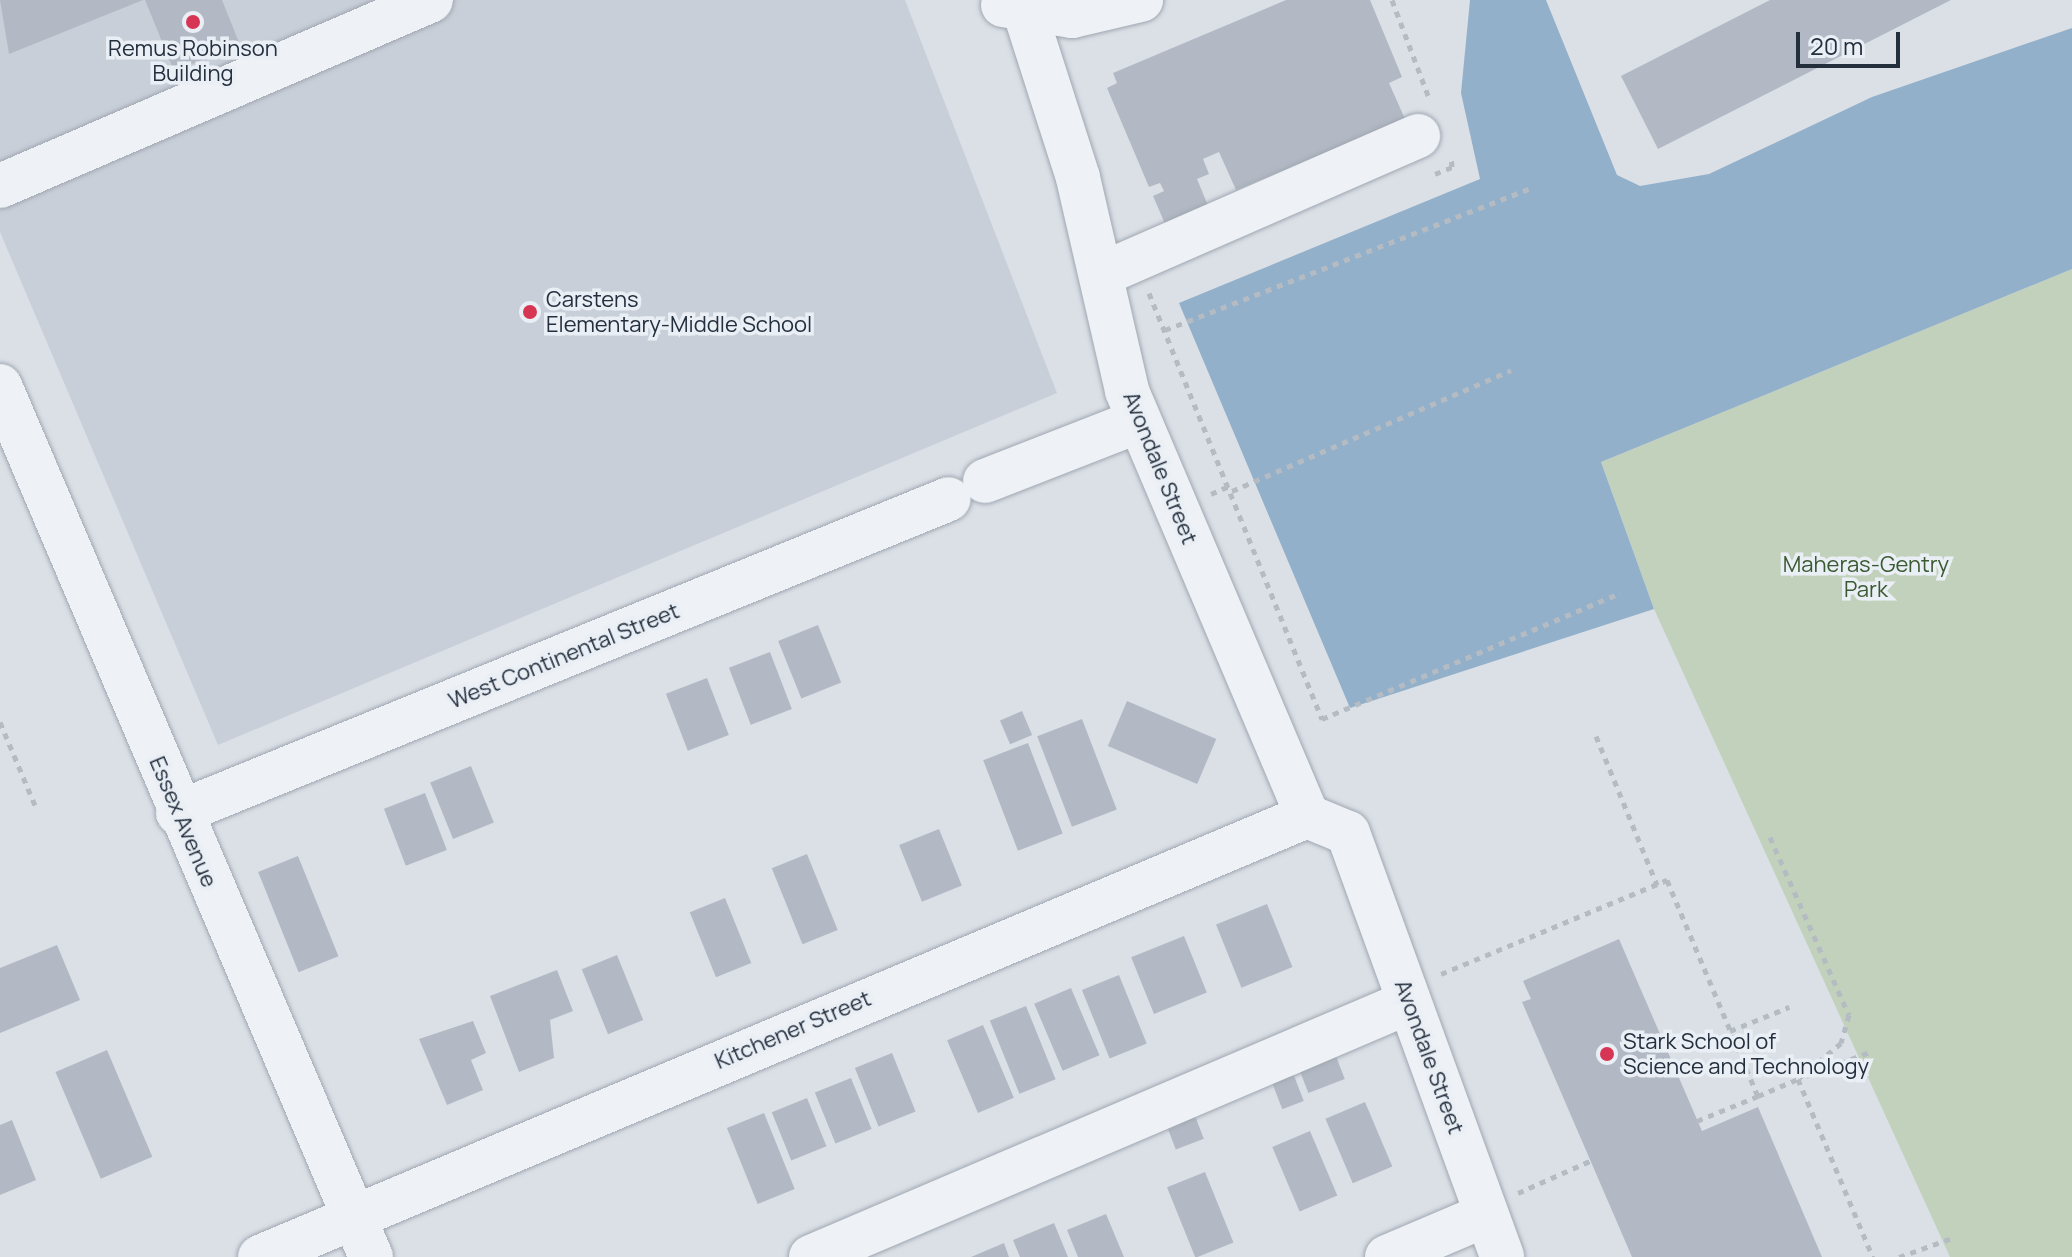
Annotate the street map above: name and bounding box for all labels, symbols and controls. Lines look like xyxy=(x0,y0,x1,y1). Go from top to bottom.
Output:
marker: Remus Robinson Building xyxy=(184,13,202,31)
scale bar xyxy=(1800,16,1904,66)
text: 20 m xyxy=(1810,29,1863,62)
place label: Remus Robinson Building xyxy=(108,35,278,86)
place label: Carstens Elementary-Middle School xyxy=(546,286,812,338)
marker: Carstens Elementary-Middle School xyxy=(521,303,539,321)
street label: Avondale Street xyxy=(1117,388,1203,548)
park label: Maheras-Gentry Park xyxy=(1783,551,1949,602)
street label: West Continental Street xyxy=(445,598,683,714)
street label: Essex Avenue xyxy=(144,753,222,891)
street label: Avondale Street xyxy=(1389,976,1469,1138)
street label: Kitchener Street xyxy=(711,985,875,1075)
place label: Stark School of Science and Technology xyxy=(1623,1028,1869,1080)
marker: Stark School of Science and Technology xyxy=(1598,1045,1616,1063)

